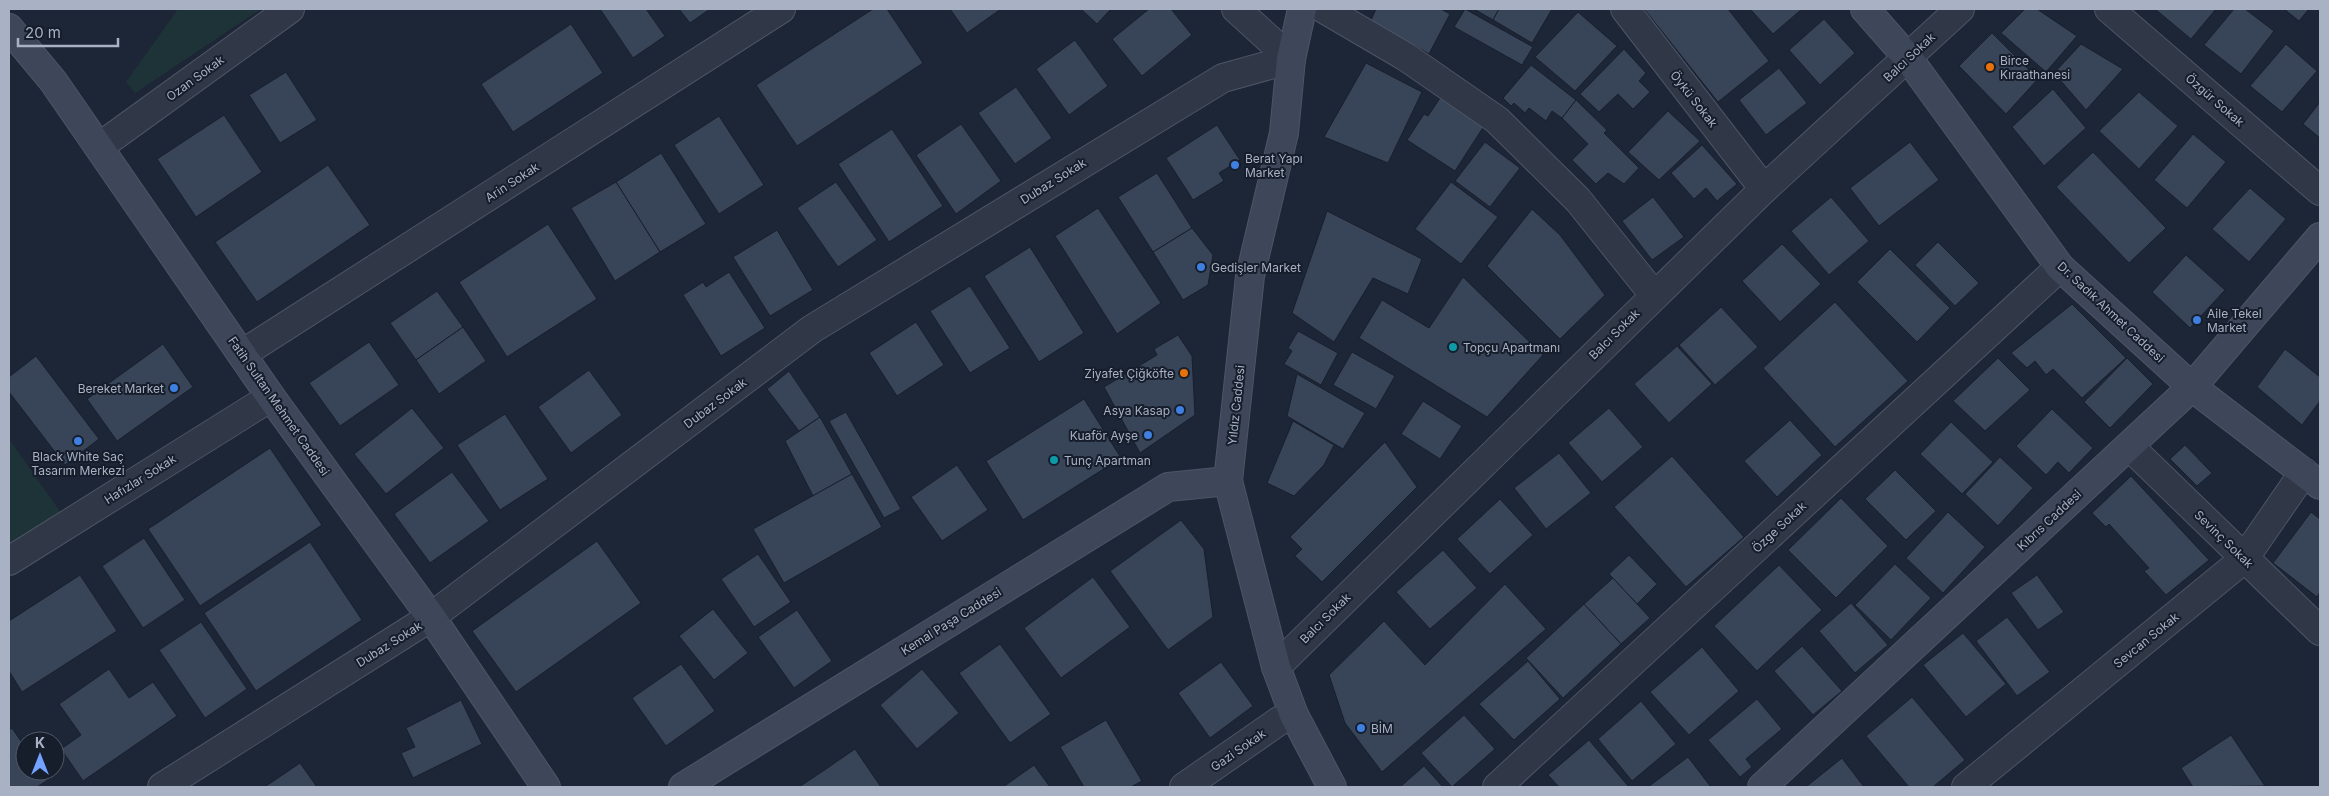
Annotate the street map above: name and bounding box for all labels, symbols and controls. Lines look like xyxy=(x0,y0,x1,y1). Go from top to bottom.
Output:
scale bar xyxy=(18,15,118,47)
text: 20 m xyxy=(25,23,61,42)
street label: Balcı Sokak xyxy=(1880,29,1938,85)
street label: Ozan Sokak xyxy=(163,52,227,104)
place label: Birce Kıraathanesi xyxy=(2000,53,2070,82)
marker: Birce Kıraathanesi xyxy=(1984,61,1996,73)
street label: Öykü Sokak xyxy=(1667,68,1721,131)
street label: Özgür Sokak xyxy=(2183,70,2248,130)
place label: Berat Yapı Market xyxy=(1245,151,1303,180)
street label: Dubaz Sokak xyxy=(1017,155,1089,207)
street label: Arin Sokak xyxy=(482,159,542,205)
marker: Berat Yapı Market xyxy=(1229,159,1241,171)
street label: Dr. Sadık Ahmet Caddesi xyxy=(2054,259,2168,365)
place label: Gedişler Market xyxy=(1211,260,1301,275)
marker: Gedişler Market xyxy=(1195,261,1207,273)
street label: Balcı Sokak xyxy=(1586,305,1643,362)
place label: Aile Tekel Market xyxy=(2207,306,2262,335)
marker: Aile Tekel Market xyxy=(2191,314,2203,326)
street label: Fatih Sultan Mehmet Caddesi xyxy=(225,334,333,478)
place label: Topçu Apartmanı xyxy=(1463,340,1560,355)
marker: Topçu Apartmanı xyxy=(1447,341,1459,353)
street label: Yıldız Caddesi xyxy=(1224,364,1248,446)
place label: Ziyafet Çiğköfte xyxy=(1084,366,1174,381)
marker: Ziyafet Çiğköfte xyxy=(1178,367,1190,379)
street label: Dubaz Sokak xyxy=(681,374,750,431)
place label: Bereket Market xyxy=(78,381,164,396)
marker: Bereket Market xyxy=(168,382,180,394)
place label: Asya Kasap xyxy=(1103,403,1170,418)
marker: Asya Kasap xyxy=(1174,404,1186,416)
place label: Kuaför Ayşe xyxy=(1070,428,1138,443)
marker: Kuaför Ayşe xyxy=(1142,429,1154,441)
marker: Black White Saç Tasarım Merkezi xyxy=(72,435,84,447)
place label: Black White Saç Tasarım Merkezi xyxy=(31,449,125,478)
street label: Hafızlar Sokak xyxy=(101,451,179,507)
place label: Tunç Apartman xyxy=(1064,453,1151,468)
marker: Tunç Apartman xyxy=(1048,454,1060,466)
street label: Kıbrıs Caddesi xyxy=(2014,486,2084,554)
street label: Özge Sokak xyxy=(1749,498,1809,556)
street label: Sevinç Sokak xyxy=(2191,507,2257,571)
street label: Kemal Paşa Caddesi xyxy=(898,584,1004,658)
street label: Balcı Sokak xyxy=(1297,589,1354,646)
street label: Sevcan Sokak xyxy=(2110,609,2182,671)
street label: Dubaz Sokak xyxy=(353,618,425,670)
place label: BİM xyxy=(1371,721,1393,736)
marker: BİM xyxy=(1355,722,1367,734)
street label: Gazi Sokak xyxy=(1208,725,1269,774)
north arrow xyxy=(15,731,65,781)
text: K xyxy=(35,734,45,751)

